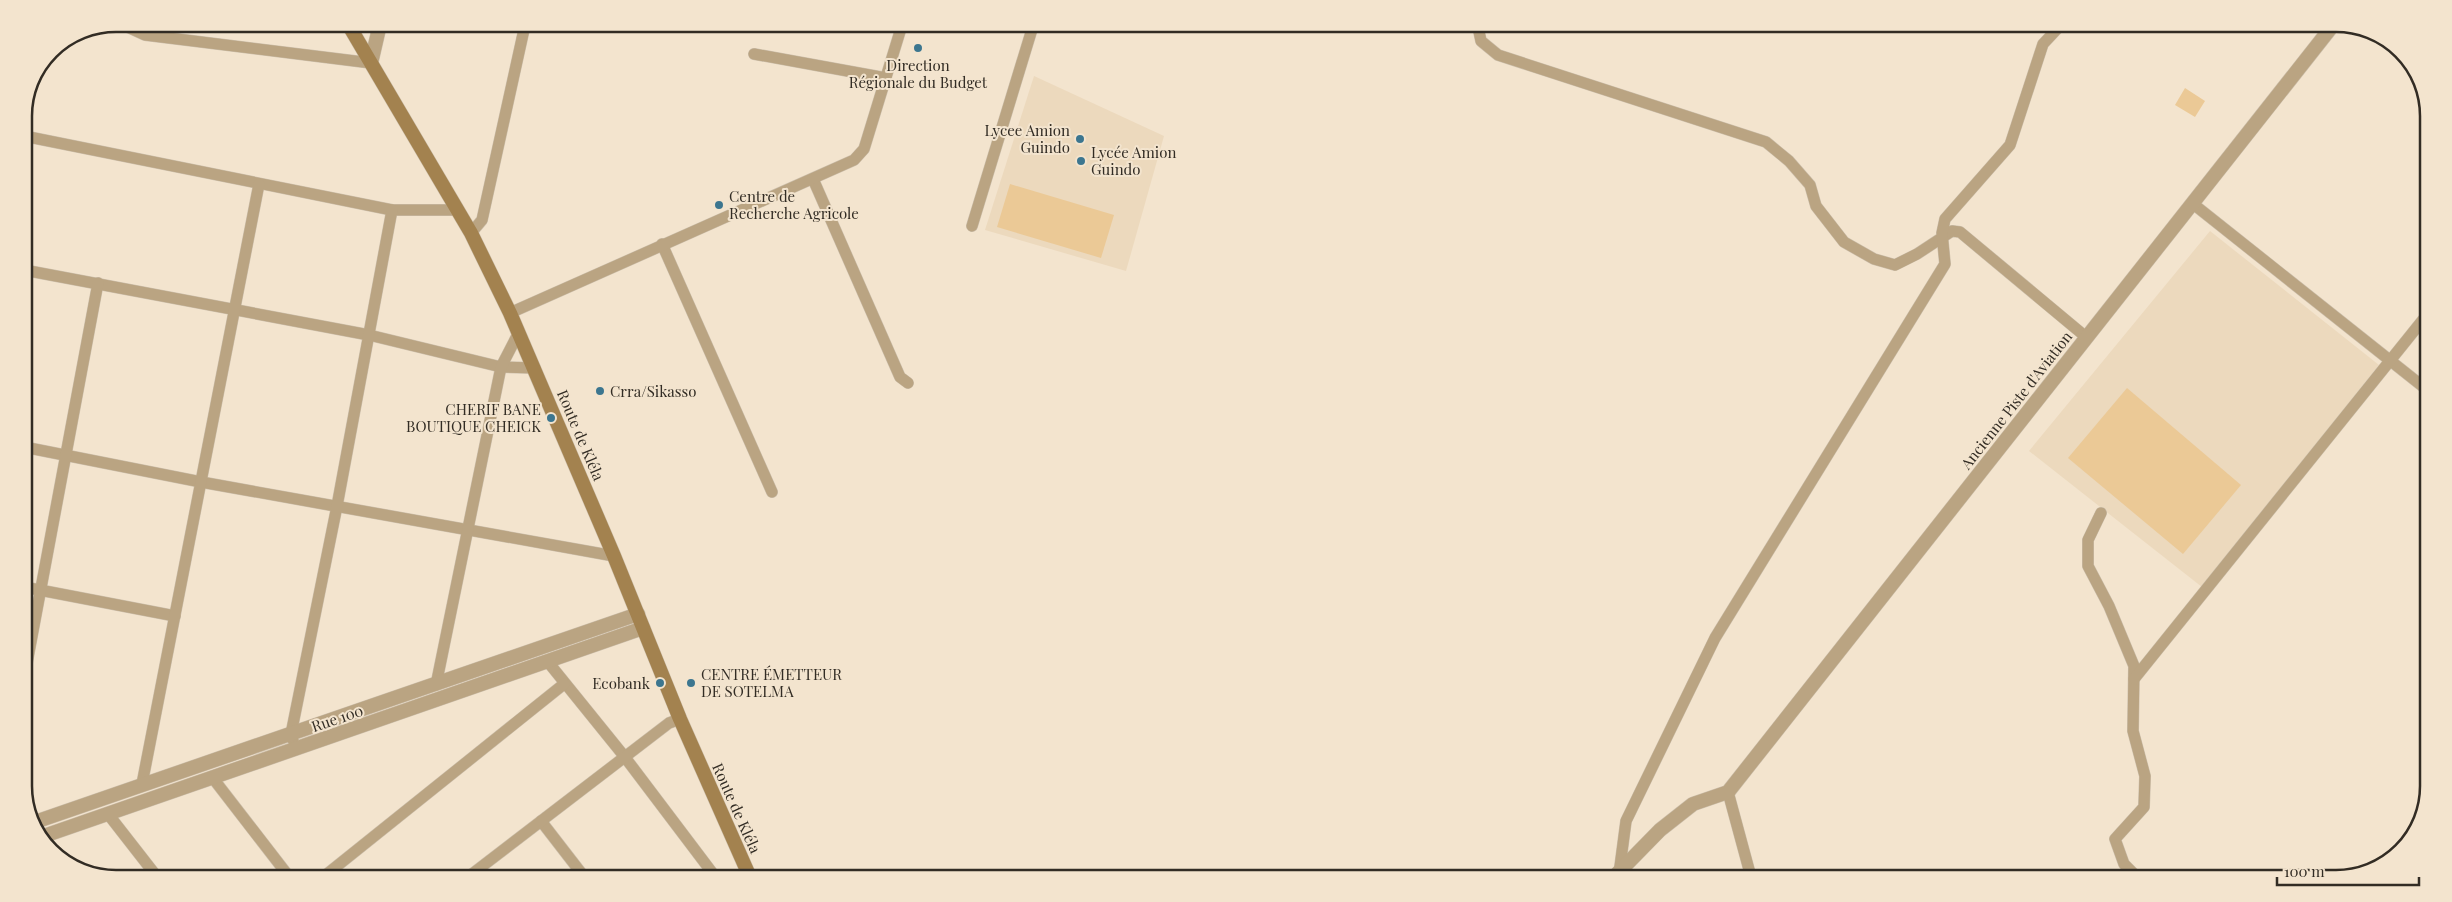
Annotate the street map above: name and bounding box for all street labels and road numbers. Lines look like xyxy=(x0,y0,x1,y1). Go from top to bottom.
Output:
street label: Ancienne Piste d'Aviation xyxy=(1955,327,2076,474)
street label: Route de Kléla xyxy=(553,387,609,484)
street label: Rue 100 xyxy=(309,700,365,736)
street label: Route de Kléla xyxy=(708,760,766,857)

